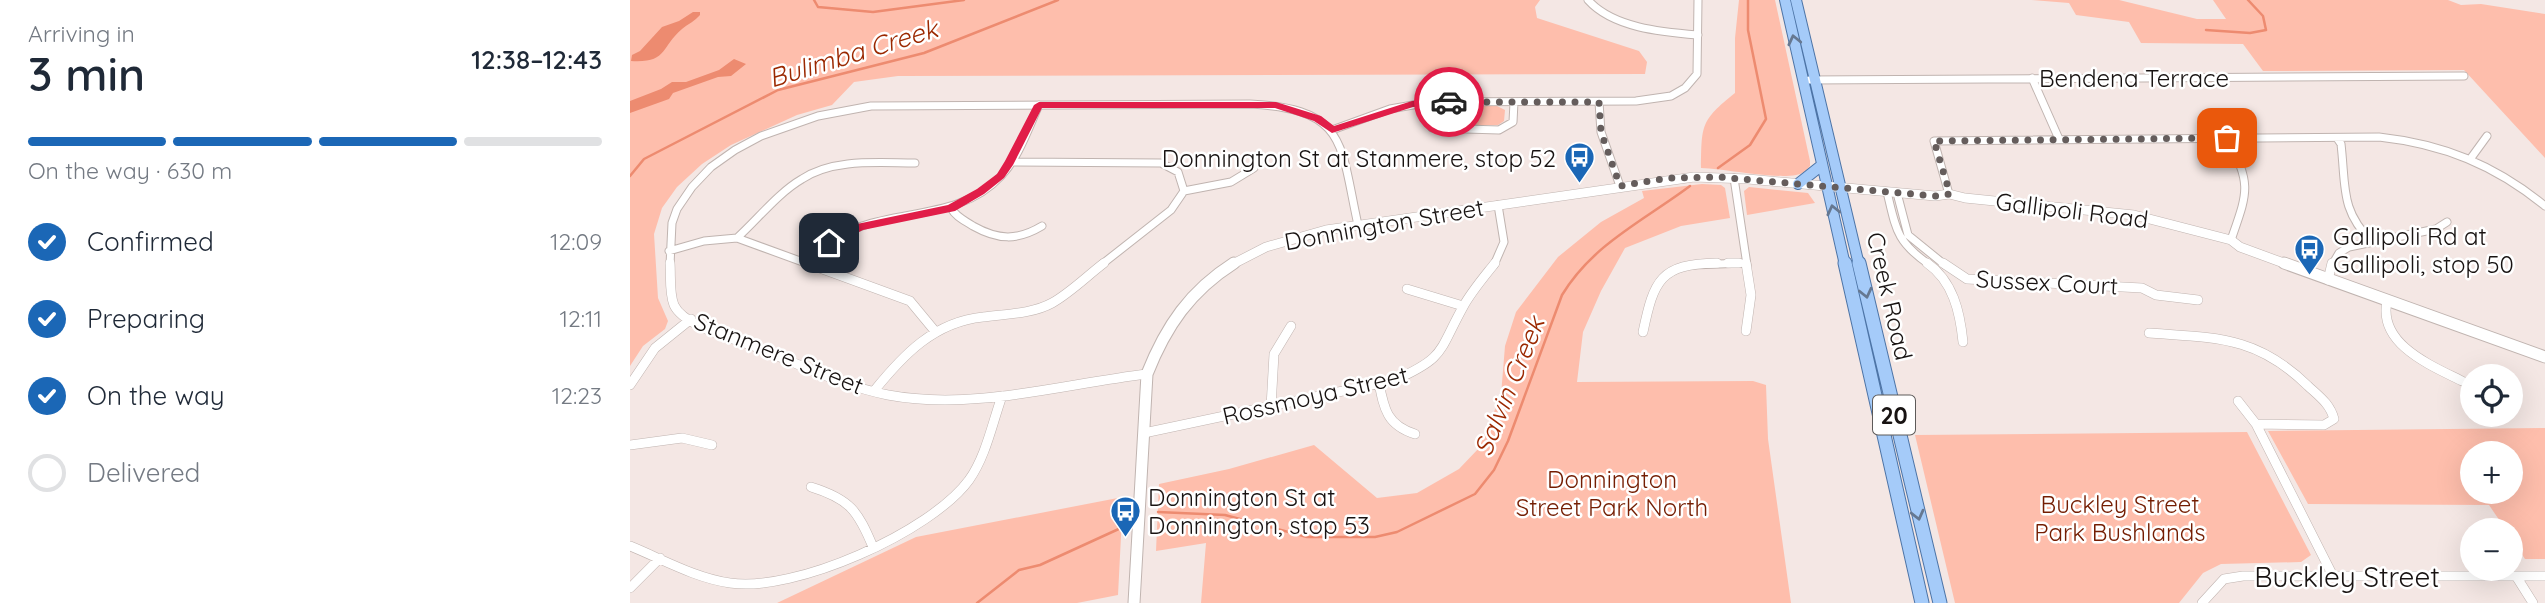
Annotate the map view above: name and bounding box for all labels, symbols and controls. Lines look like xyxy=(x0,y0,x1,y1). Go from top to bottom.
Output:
water label: Bulimba Creek xyxy=(764,11,944,94)
text: Arriving in xyxy=(28,19,135,48)
one-way arrow xyxy=(1788,34,1802,46)
text: 12:38–12:43 xyxy=(471,43,602,76)
text: 3 min xyxy=(28,45,145,103)
street label: Bendena Terrace xyxy=(2039,63,2229,93)
courier xyxy=(1414,67,1484,137)
icon: car xyxy=(1430,83,1468,121)
pin xyxy=(2197,108,2257,168)
icon: bag xyxy=(2208,119,2246,157)
bus stop icon: Donnington St at Stanmere, stop 52 xyxy=(1562,141,1596,185)
place label: Donnington St at Stanmere, stop 52 xyxy=(1162,143,1556,173)
text: On the way · 630 m xyxy=(28,156,232,185)
street label: Gallipoli Road xyxy=(1994,186,2150,234)
street label: Donnington Street xyxy=(1282,192,1486,256)
one-way arrow xyxy=(1826,204,1841,216)
pin xyxy=(799,213,859,273)
place label: Gallipoli Rd at Gallipoli, stop 50 xyxy=(2333,221,2514,279)
icon: check xyxy=(28,223,66,261)
icon: home xyxy=(810,224,848,262)
text: Confirmed xyxy=(87,225,214,258)
text: 12:09 xyxy=(550,227,602,256)
street label: Creek Road xyxy=(1861,229,1919,363)
bus stop icon: Gallipoli Rd at Gallipoli, stop 50 xyxy=(2293,233,2327,277)
street label: Sussex Court xyxy=(1975,263,2119,301)
one-way arrow xyxy=(1857,287,1872,299)
icon: check xyxy=(28,300,66,338)
text: Preparing xyxy=(87,302,205,335)
text: 12:11 xyxy=(559,304,602,333)
street label: Stanmere Street xyxy=(690,305,868,401)
water label: Salvin Creek xyxy=(1466,310,1553,460)
street label: Rossmoya Street xyxy=(1219,359,1411,431)
map controls xyxy=(2460,364,2523,581)
button: locate xyxy=(2460,364,2523,427)
icon: check xyxy=(28,377,66,415)
text: On the way xyxy=(87,379,225,412)
text: 12:23 xyxy=(552,381,602,410)
road number: 20 xyxy=(1873,396,1915,434)
button: + xyxy=(2460,441,2523,504)
text: Delivered xyxy=(87,456,200,489)
park label: Donnington Street Park North xyxy=(1516,464,1708,522)
place label: Donnington St at Donnington, stop 53 xyxy=(1148,482,1370,540)
park label: Buckley Street Park Bushlands xyxy=(2034,489,2206,547)
bus stop icon: Donnington St at Donnington, stop 53 xyxy=(1108,494,1142,538)
one-way arrow xyxy=(1910,509,1925,521)
button: − xyxy=(2460,518,2523,581)
street label: Buckley Street xyxy=(2254,559,2440,594)

